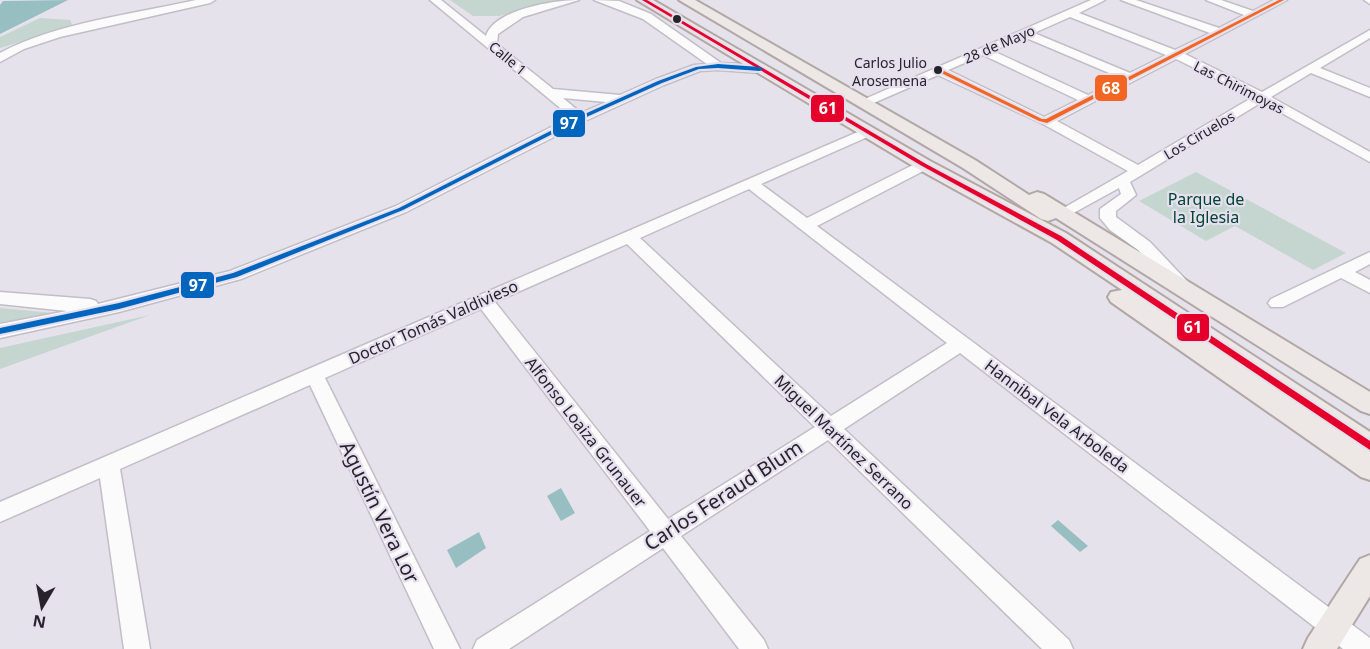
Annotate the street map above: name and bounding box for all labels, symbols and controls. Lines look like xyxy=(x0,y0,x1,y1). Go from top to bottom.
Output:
unlabelled marker xyxy=(671,13,683,25)
street label: 28 de Mayo xyxy=(960,20,1038,68)
street label: Calle 1 xyxy=(485,37,531,79)
place label: Carlos Julio Arosemena xyxy=(852,53,927,90)
street label: Las Chirimoyas xyxy=(1191,56,1288,118)
marker: Carlos Julio Arosemena xyxy=(932,64,944,76)
line badge: 68 xyxy=(1094,74,1128,102)
text: 68 xyxy=(1102,77,1120,99)
line badge: 61 xyxy=(810,94,845,123)
text: 61 xyxy=(819,97,837,119)
street label: Los Ciruelos xyxy=(1160,106,1238,164)
line badge: 97 xyxy=(552,109,586,138)
text: 97 xyxy=(560,112,578,134)
park label: Parque de la Iglesia xyxy=(1168,188,1244,228)
line badge: 97 xyxy=(180,271,215,299)
text: 97 xyxy=(189,274,207,296)
street label: Doctor Tomás Valdivieso xyxy=(345,275,521,369)
line badge: 61 xyxy=(1176,313,1210,342)
text: 61 xyxy=(1184,316,1202,338)
street label: Alfonso Loaiza Grunauer xyxy=(520,352,652,512)
street label: Hannibal Vela Arboleda xyxy=(980,354,1134,478)
street label: Miguel Martínez Serrano xyxy=(770,370,918,514)
street label: Carlos Feraud Blum xyxy=(638,434,808,556)
street label: Agustín Vera Lor xyxy=(334,436,426,588)
north arrow xyxy=(12,577,72,637)
text: N xyxy=(31,610,48,634)

